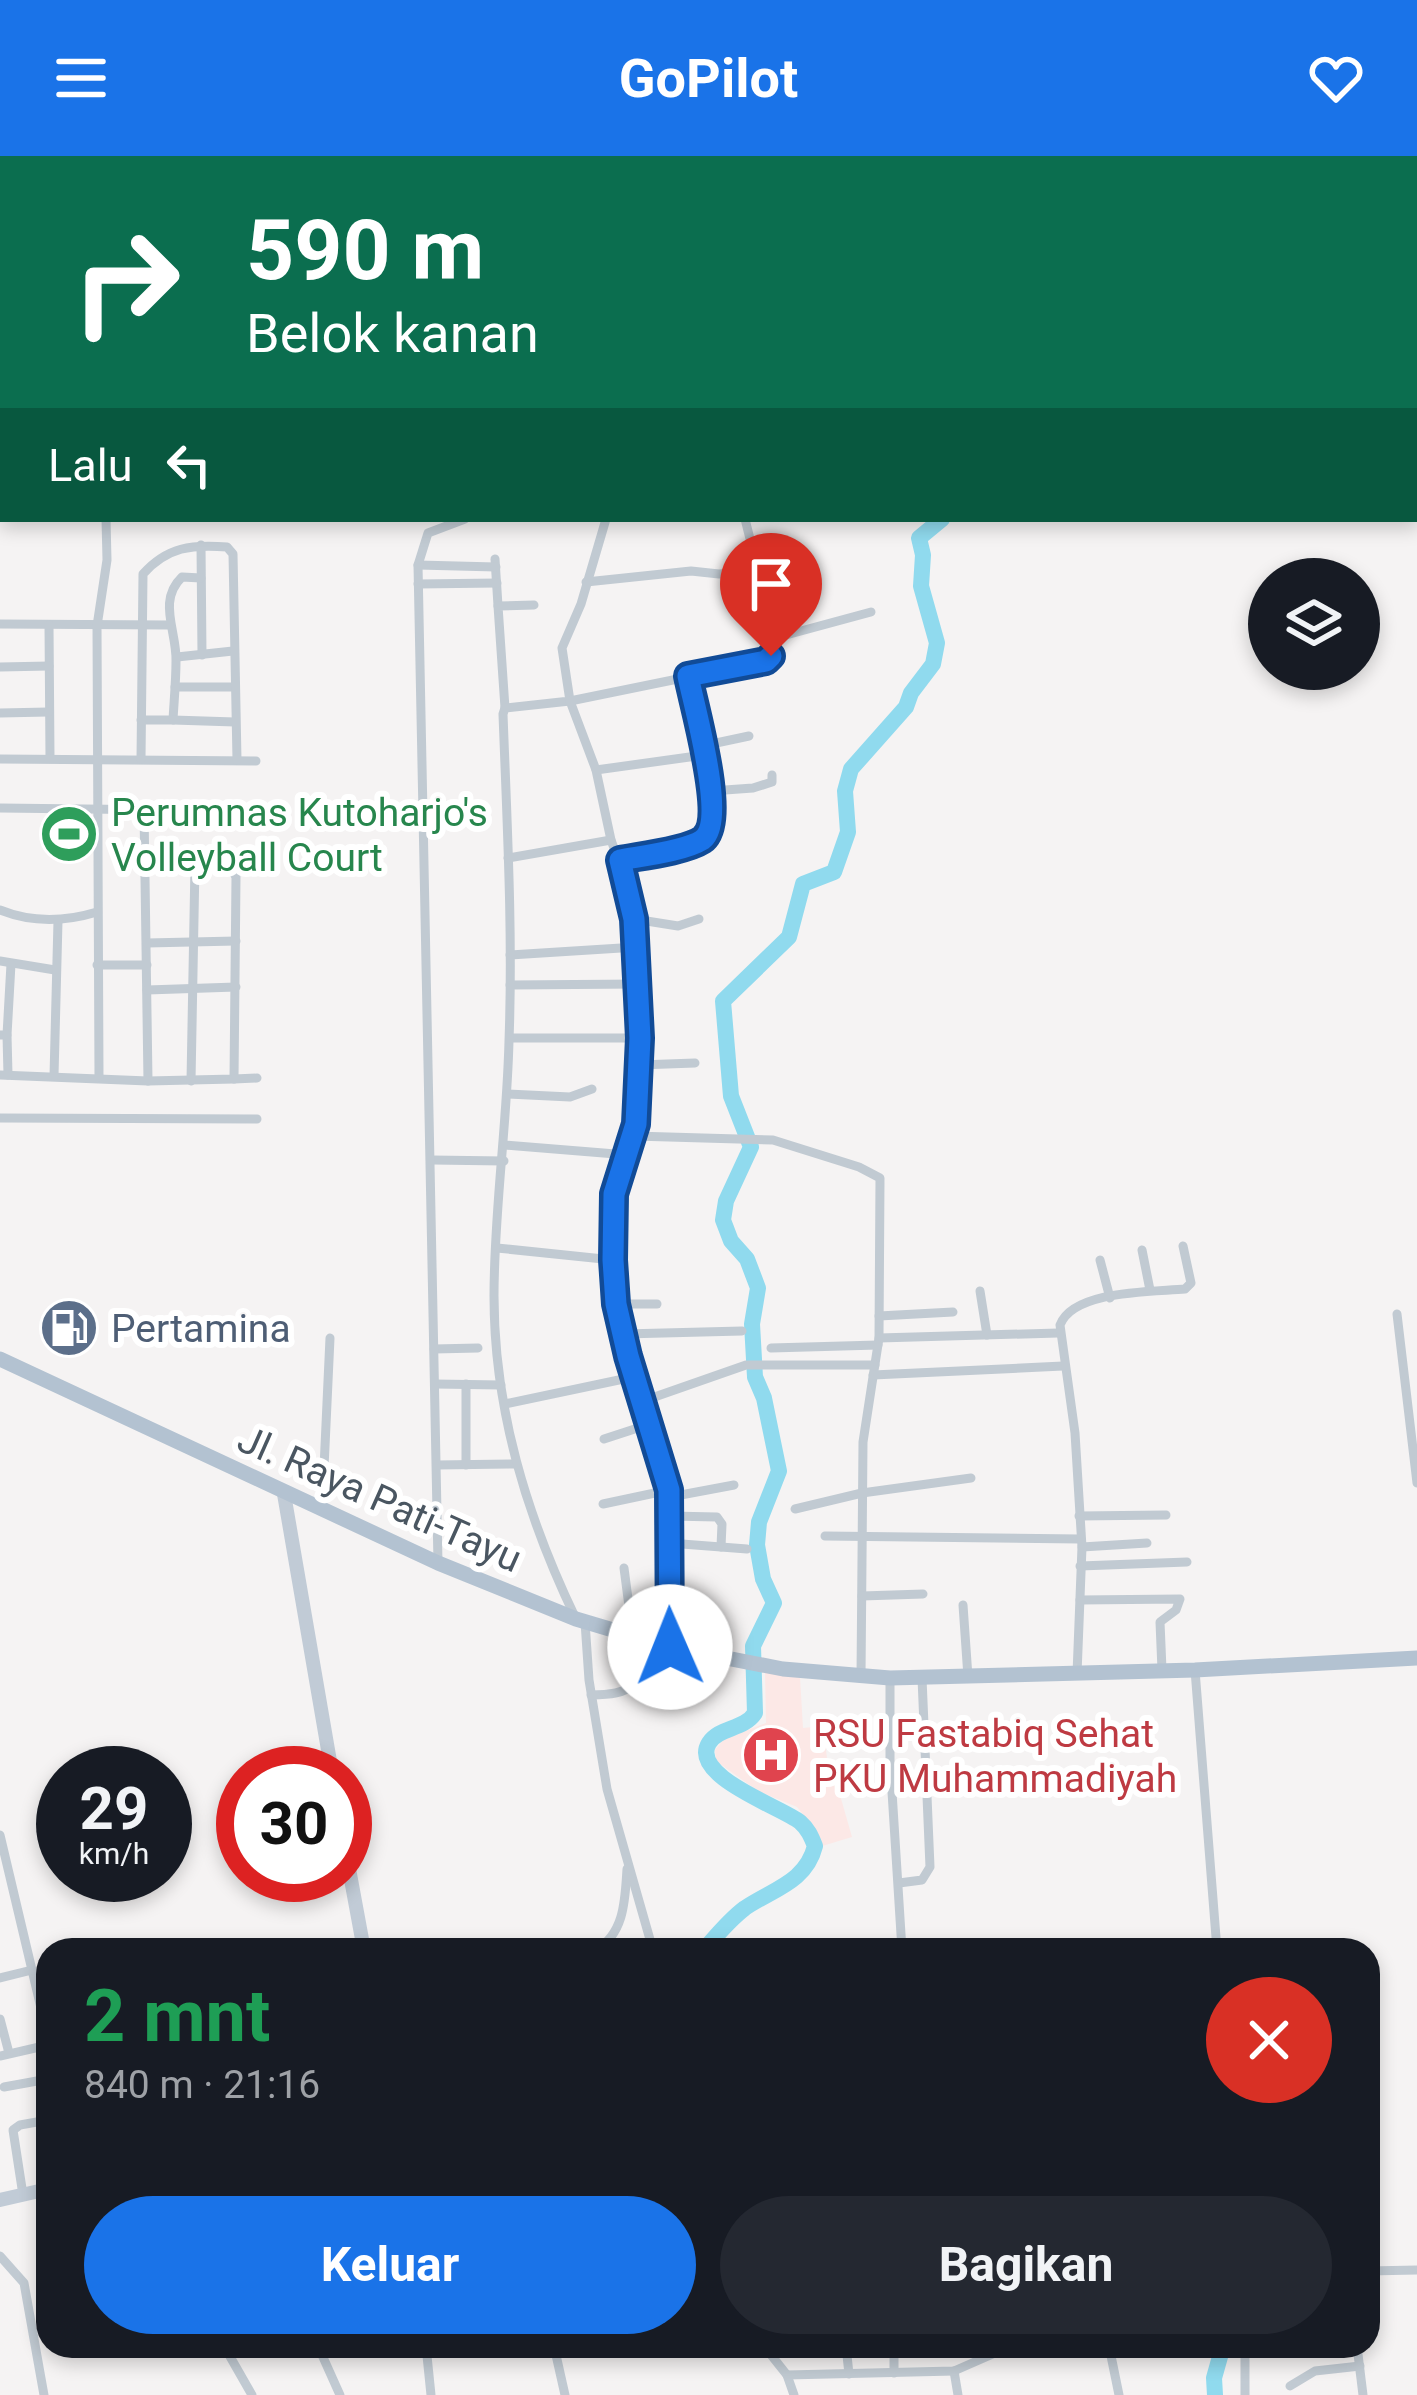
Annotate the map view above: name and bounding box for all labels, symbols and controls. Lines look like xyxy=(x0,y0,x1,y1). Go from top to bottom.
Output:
icon: menu xyxy=(48,45,114,111)
icon: heart xyxy=(1303,45,1369,111)
text: GoPilot xyxy=(619,47,798,110)
text: 590 m xyxy=(246,201,484,300)
icon: right xyxy=(48,204,204,360)
text: Belok kanan xyxy=(246,302,539,365)
icon: left xyxy=(156,432,222,498)
text: Lalu xyxy=(48,439,132,492)
pin xyxy=(720,533,822,656)
icon: arrive xyxy=(738,551,804,617)
map controls xyxy=(1248,558,1380,690)
button: layers xyxy=(1248,558,1380,690)
place label: Perumnas Kutoharjo's Volleyball Court xyxy=(111,790,488,881)
sports icon: Perumnas Kutoharjo's Volleyball Court xyxy=(38,803,100,865)
fuel station icon: Pertamina xyxy=(38,1297,100,1359)
place label: Pertamina xyxy=(111,1306,291,1352)
street label: Jl. Raya Pati-Tayu xyxy=(231,1416,529,1582)
position arrow xyxy=(607,1584,733,1710)
place label: RSU Fastabiq Sehat PKU Muhammadiyah xyxy=(813,1711,1177,1802)
hospital icon: RSU Fastabiq Sehat PKU Muhammadiyah xyxy=(740,1724,802,1786)
speed limit sign: 30 xyxy=(216,1746,372,1902)
text: 29 xyxy=(80,1773,148,1844)
text: km/h xyxy=(79,1836,149,1871)
text: 2 mnt xyxy=(84,1974,270,2059)
button: close xyxy=(1206,1977,1332,2103)
text: 840 m · 21:16 xyxy=(84,2062,320,2108)
button: Keluar xyxy=(84,2196,696,2334)
button: Bagikan xyxy=(720,2196,1332,2334)

